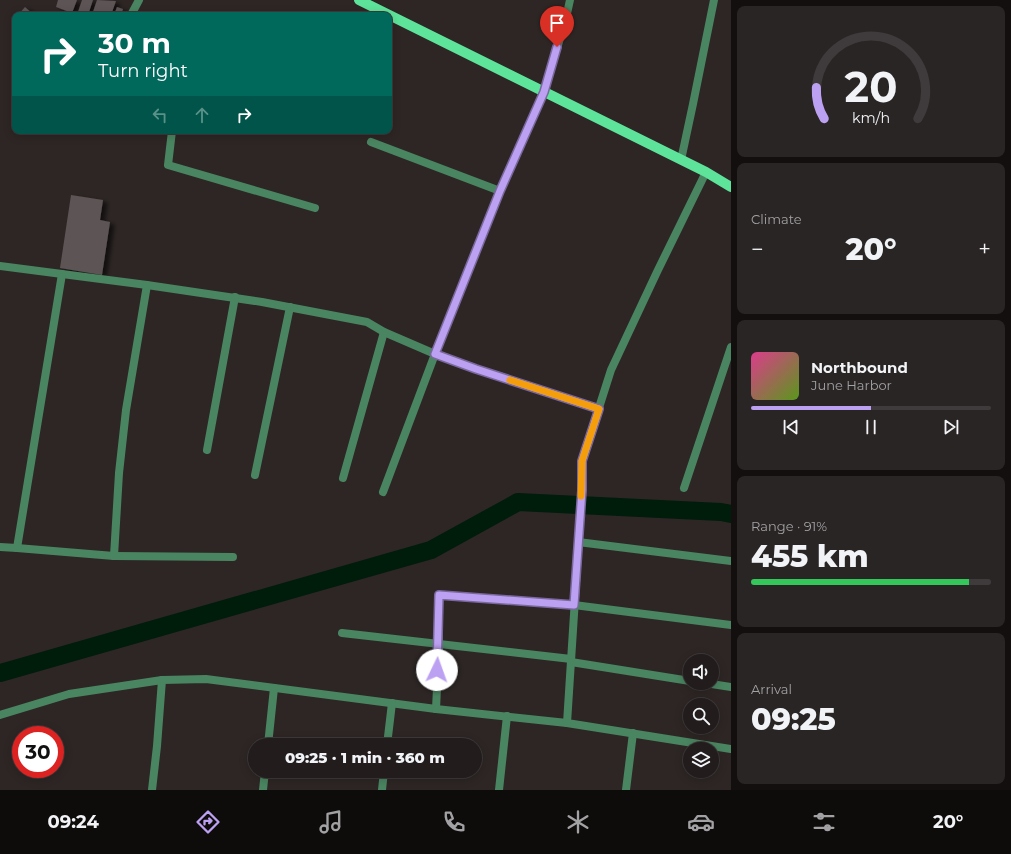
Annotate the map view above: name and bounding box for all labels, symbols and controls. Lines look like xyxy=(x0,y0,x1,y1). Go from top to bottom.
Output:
pin xyxy=(540,6,574,47)
icon: arrive xyxy=(546,12,568,34)
text: 30 m xyxy=(98,26,171,60)
icon: right xyxy=(32,28,84,80)
text: Turn right xyxy=(98,60,188,82)
text: 20 xyxy=(845,62,897,112)
icon: left xyxy=(149,104,171,126)
icon: ahead xyxy=(191,104,213,126)
icon: right xyxy=(233,104,255,126)
text: km/h xyxy=(852,109,890,127)
text: Climate xyxy=(751,211,802,227)
text: 20° xyxy=(845,231,897,268)
text: − xyxy=(751,236,764,263)
text: + xyxy=(978,236,991,263)
text: Northbound xyxy=(811,358,908,377)
text: June Harbor xyxy=(811,377,892,393)
icon: previous xyxy=(780,416,802,438)
icon: pause xyxy=(860,416,882,438)
icon: next xyxy=(940,416,962,438)
text: Range · 91% xyxy=(751,518,827,534)
text: 455 km xyxy=(751,538,869,575)
position arrow xyxy=(416,649,458,691)
map controls xyxy=(683,654,719,778)
button: sound xyxy=(683,654,719,690)
text: Arrival xyxy=(751,681,792,697)
button: search xyxy=(683,698,719,734)
text: 09:25 xyxy=(751,701,836,738)
speed limit sign: 30 xyxy=(12,726,64,778)
button: layers xyxy=(683,742,719,778)
text: 09:25 · 1 min · 360 m xyxy=(285,748,445,767)
icon: directions xyxy=(194,808,222,836)
icon: music xyxy=(317,808,345,836)
icon: phone xyxy=(440,808,468,836)
icon: climate xyxy=(564,808,592,836)
icon: car xyxy=(687,808,715,836)
icon: filters xyxy=(810,808,838,836)
text: 09:24 xyxy=(48,811,99,833)
text: 20° xyxy=(933,811,963,833)

